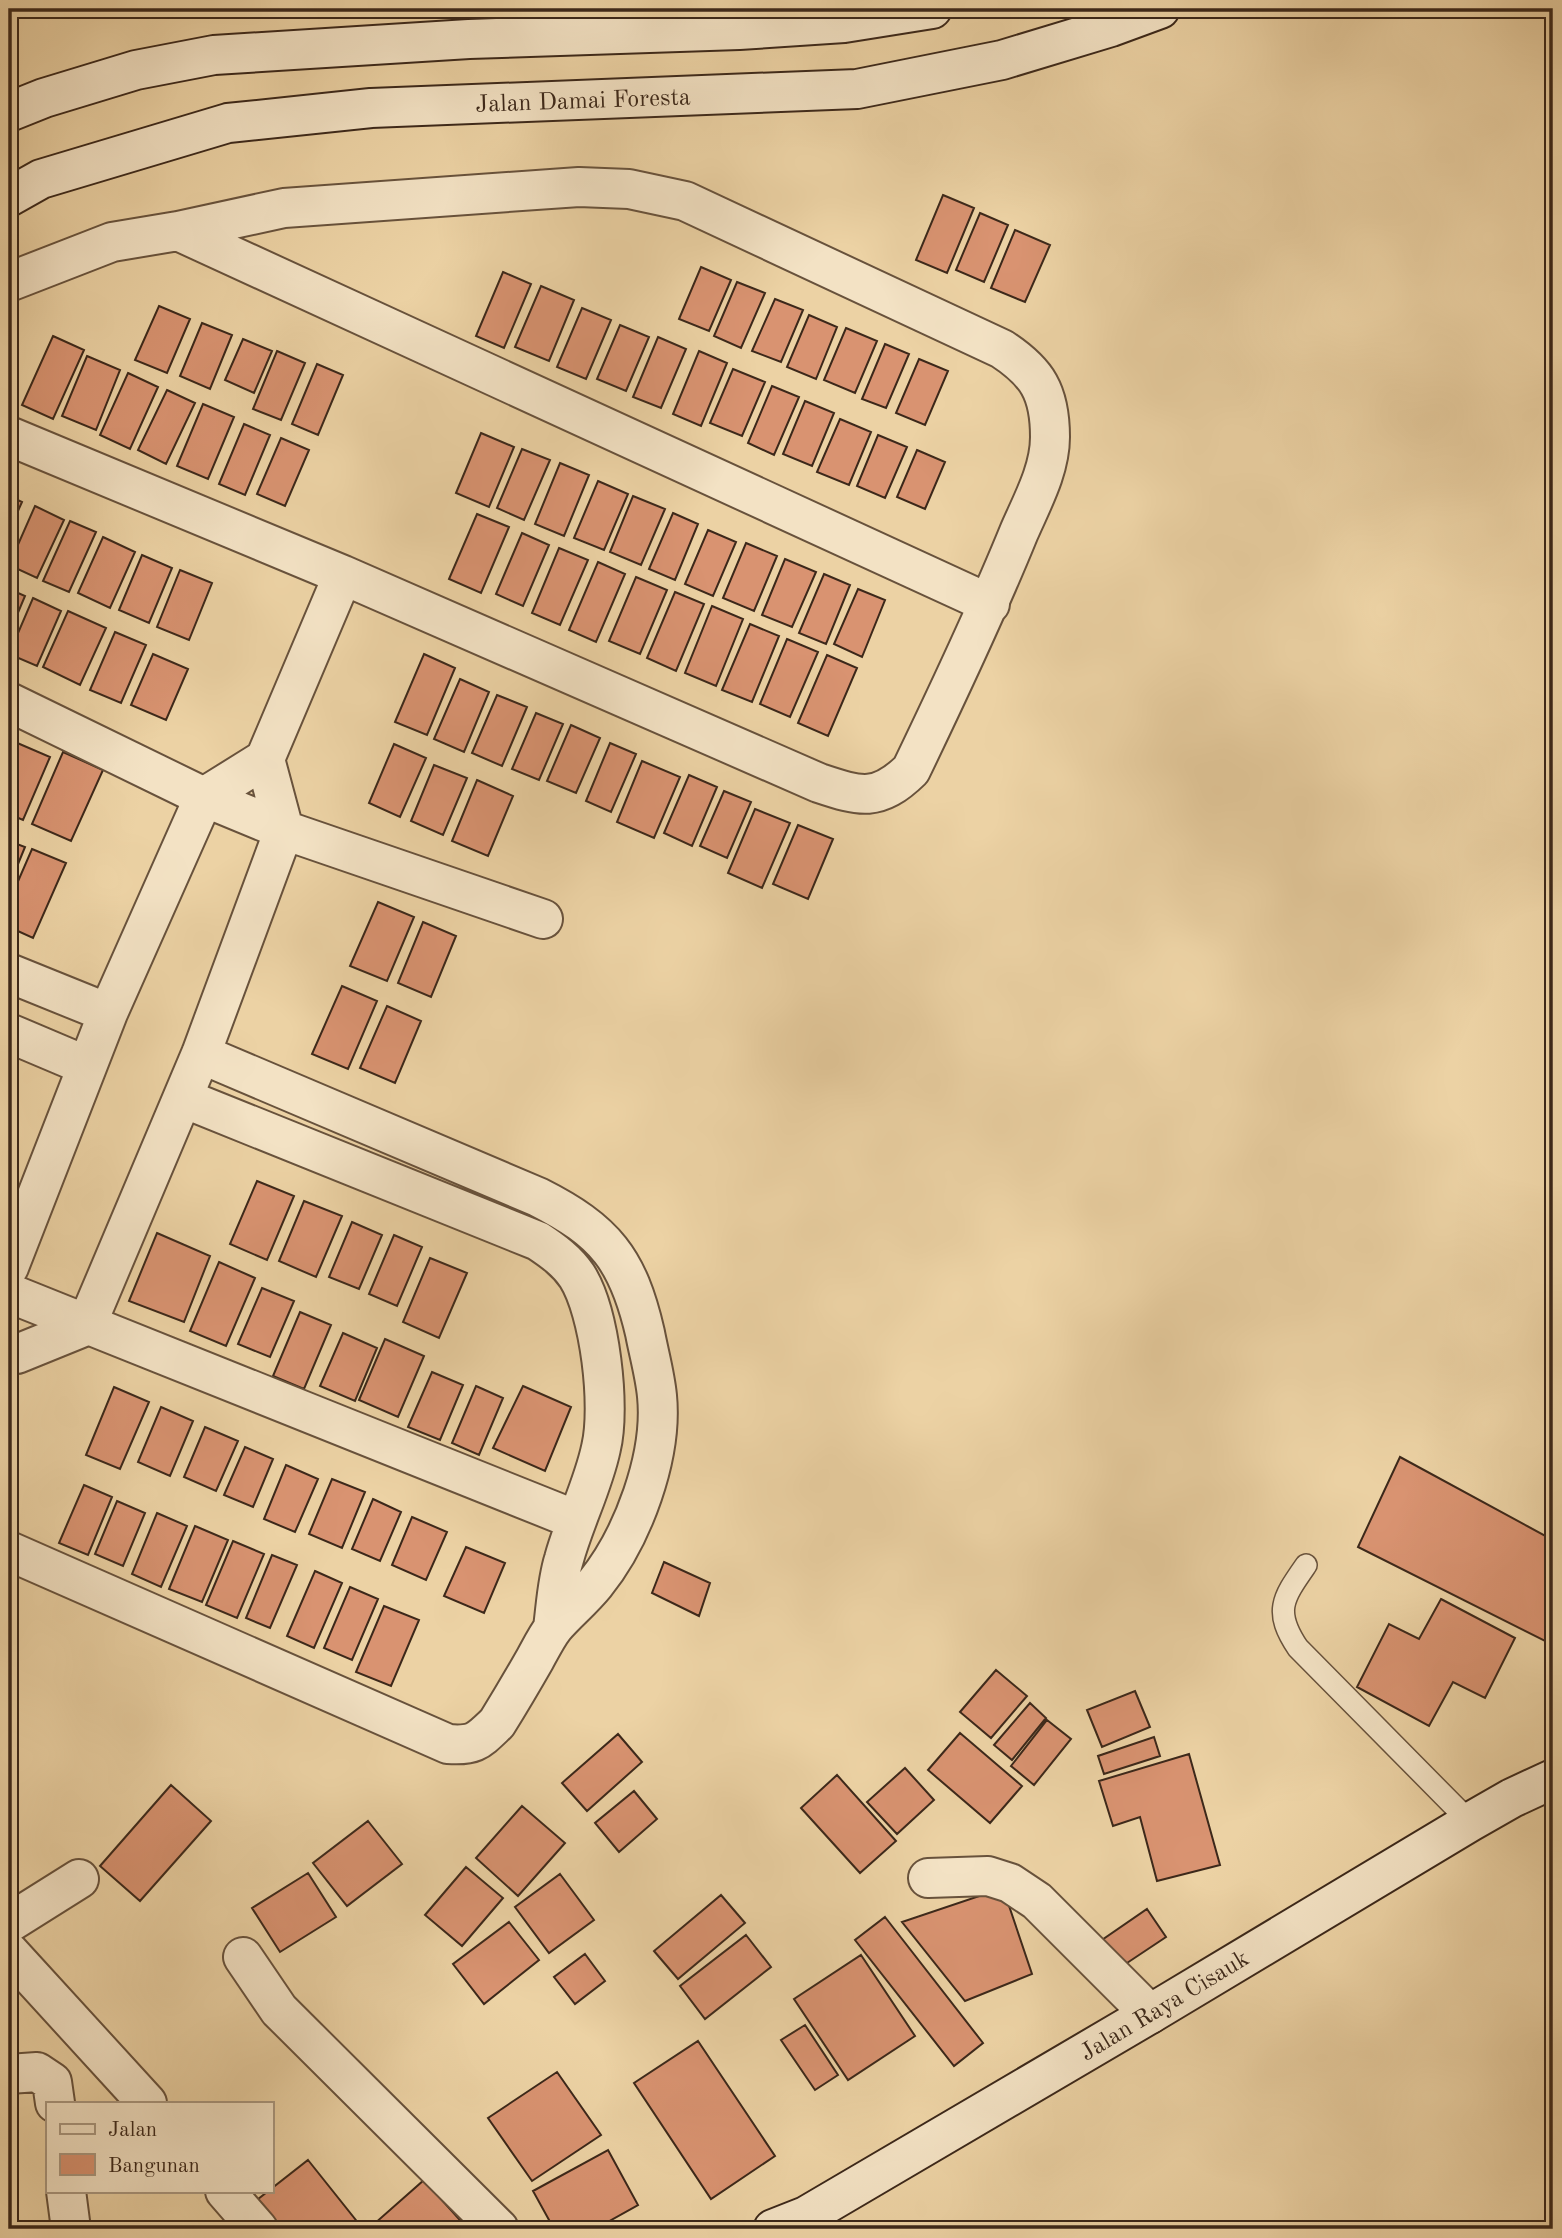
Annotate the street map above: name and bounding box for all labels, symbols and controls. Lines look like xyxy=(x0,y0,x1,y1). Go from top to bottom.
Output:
street label: Jalan Damai Foresta xyxy=(475,86,691,118)
street label: Jalan Raya Cisauk xyxy=(1076,1947,1254,2066)
legend xyxy=(46,2102,273,2192)
text: Jalan xyxy=(108,2120,157,2141)
text: Bangunan xyxy=(108,2156,200,2177)

